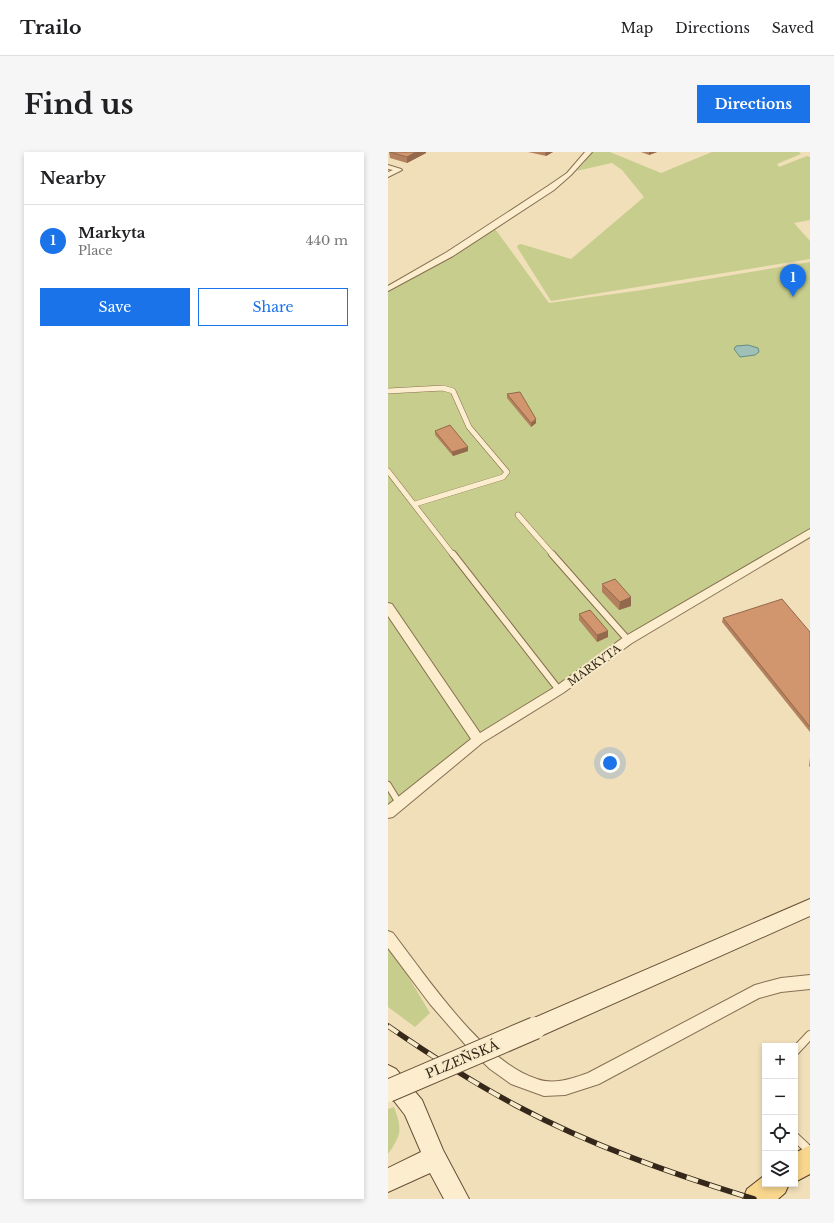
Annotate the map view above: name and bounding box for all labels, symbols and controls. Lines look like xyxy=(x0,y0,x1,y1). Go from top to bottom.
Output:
text: Trailo xyxy=(20,16,82,39)
text: Map xyxy=(621,19,653,37)
text: Directions xyxy=(675,19,750,37)
text: Saved xyxy=(772,19,814,37)
button: Directions xyxy=(697,85,810,123)
text: Find us xyxy=(24,87,134,122)
text: Nearby xyxy=(40,168,106,189)
text: Markyta xyxy=(78,223,145,242)
text: 1 xyxy=(50,232,56,249)
text: 440 m xyxy=(306,232,348,249)
text: Place xyxy=(78,242,113,259)
pin: 1 xyxy=(780,264,806,297)
button: Save xyxy=(40,288,190,326)
button: Share xyxy=(198,288,348,326)
street label: MARKYTA xyxy=(565,641,624,689)
your location xyxy=(600,753,620,773)
street label: PLZEŇSKÁ xyxy=(423,1036,502,1083)
map controls xyxy=(762,1043,798,1187)
button: + xyxy=(762,1043,798,1079)
button: − xyxy=(762,1079,798,1115)
button: locate xyxy=(762,1115,798,1151)
button: layers xyxy=(762,1151,798,1187)

